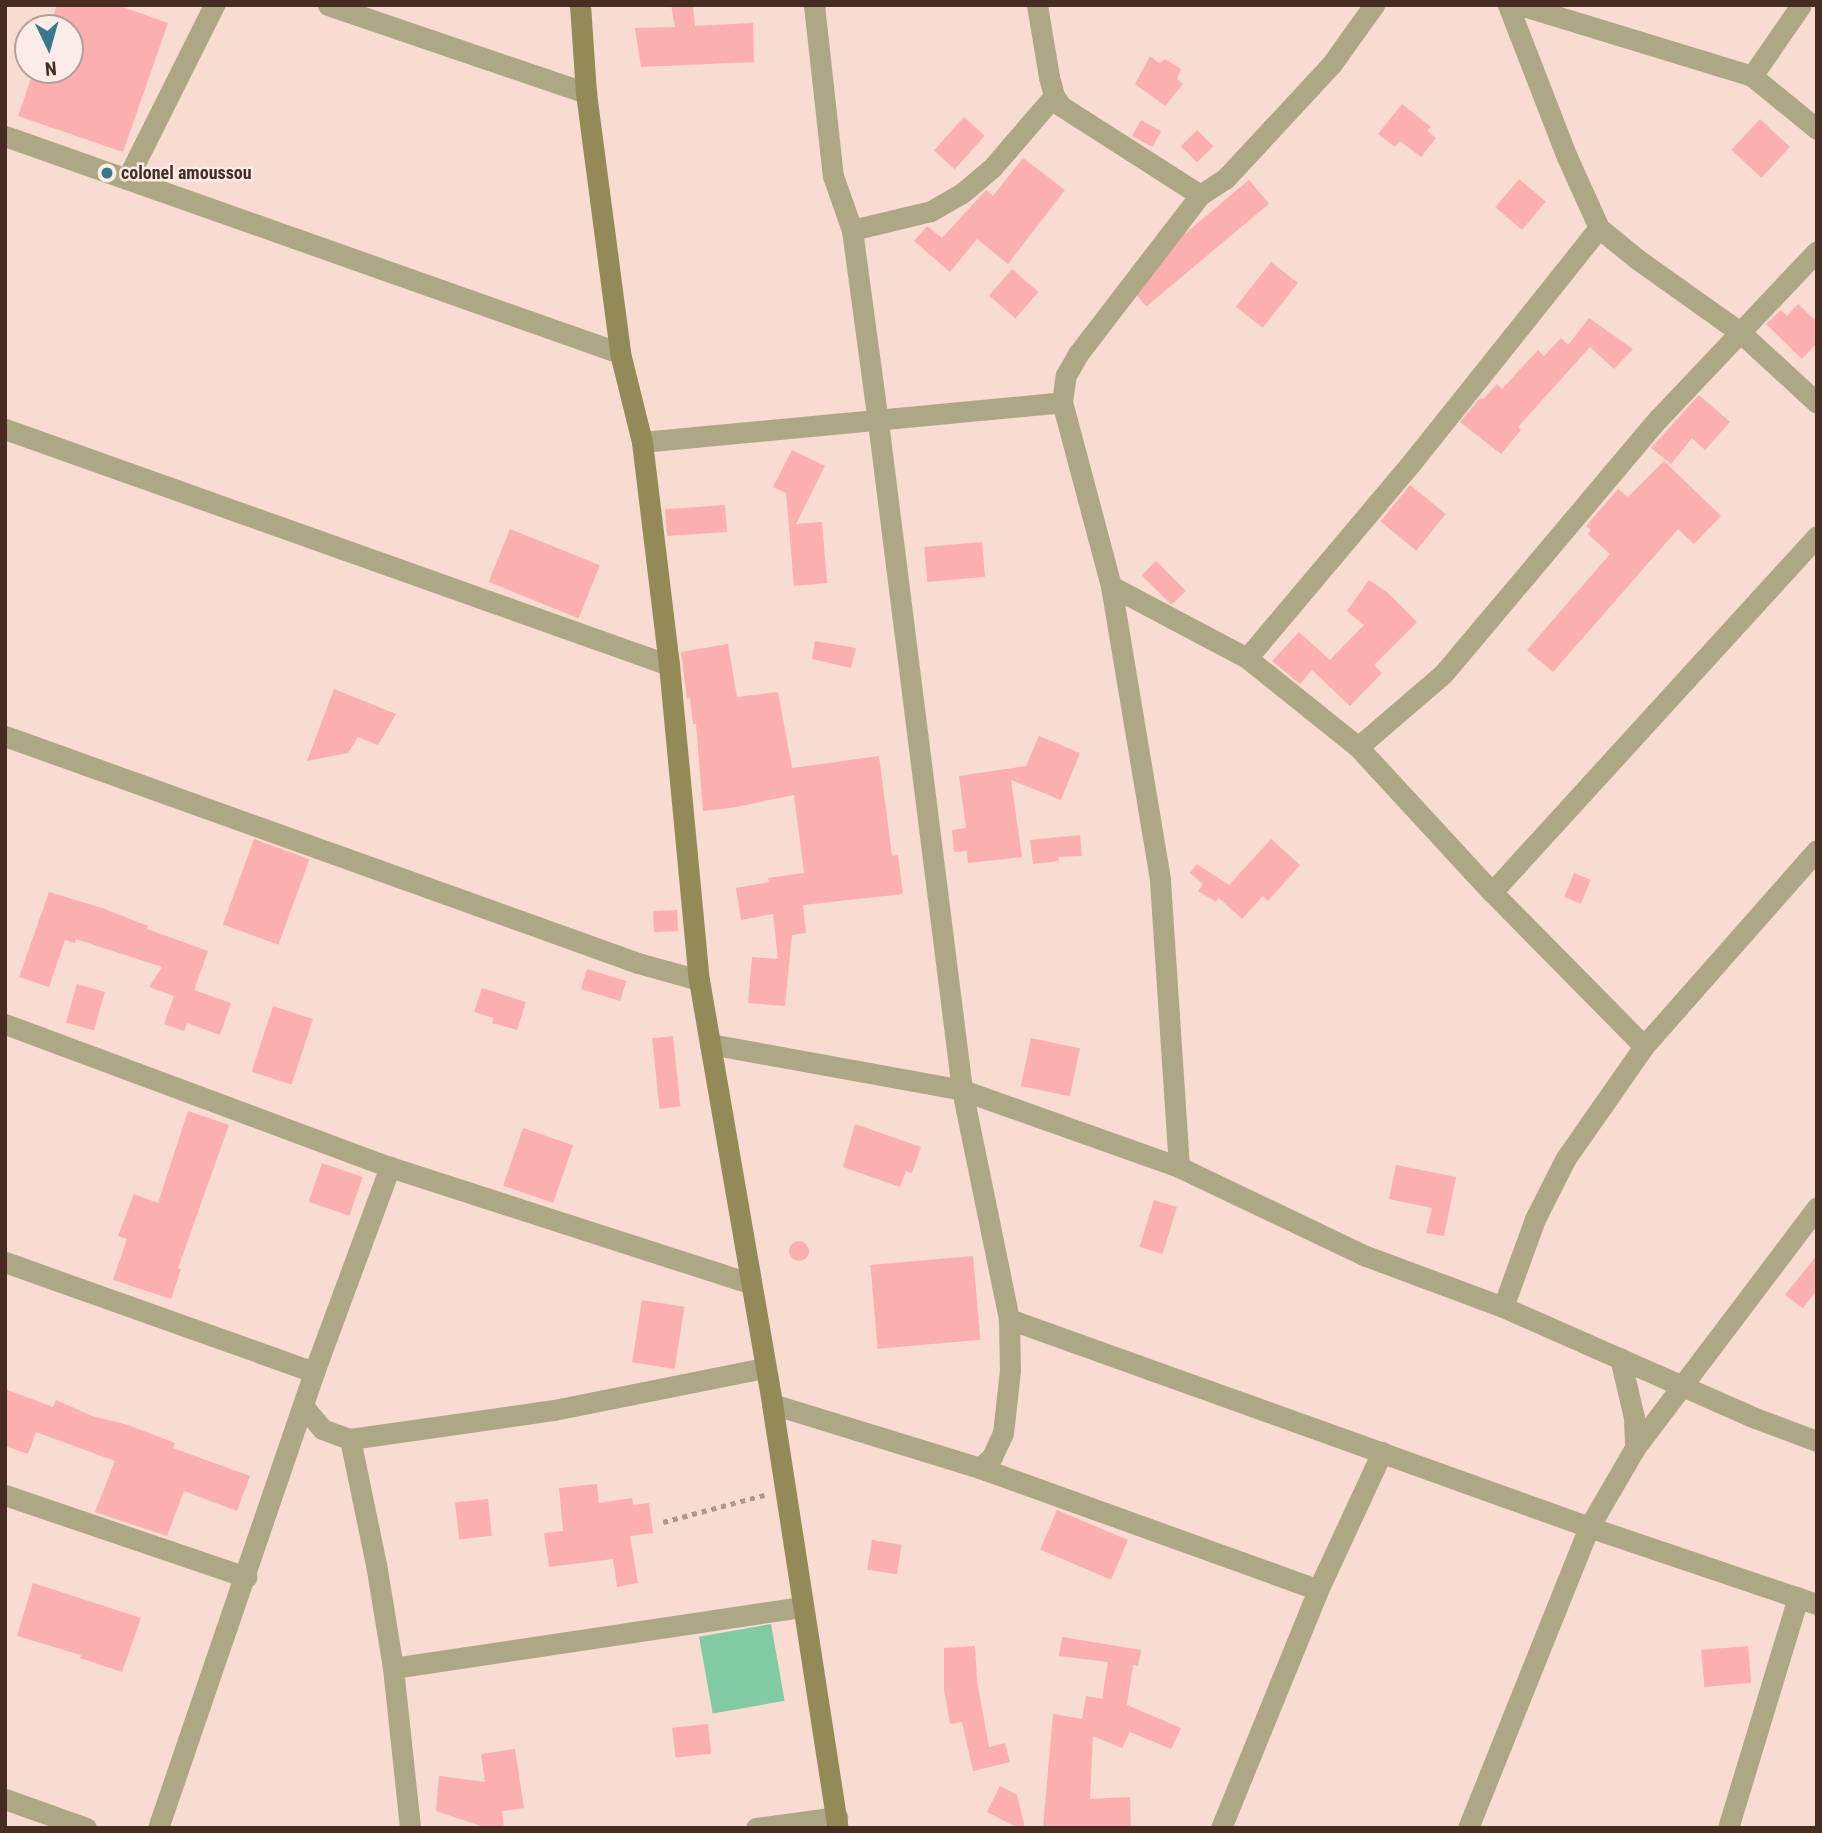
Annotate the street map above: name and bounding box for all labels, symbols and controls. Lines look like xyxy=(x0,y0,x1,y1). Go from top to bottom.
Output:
north arrow xyxy=(14,14,84,84)
text: N xyxy=(44,56,58,80)
place label: colonel amoussou xyxy=(121,162,252,184)
marker: colonel amoussou xyxy=(99,165,115,181)

